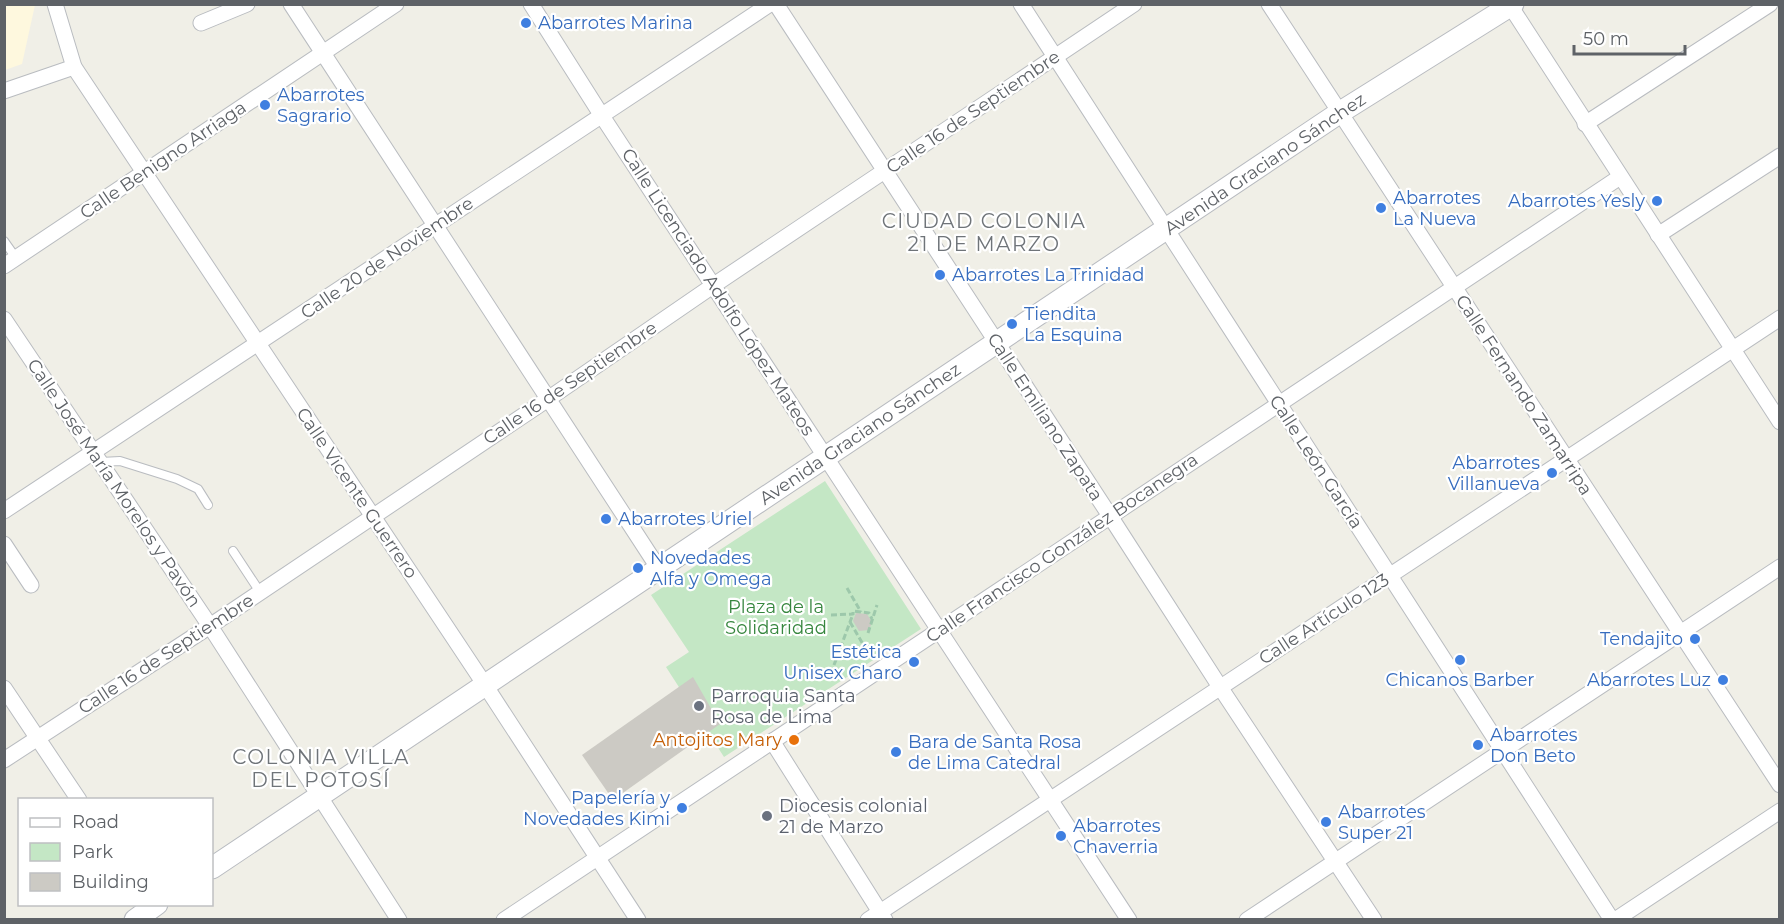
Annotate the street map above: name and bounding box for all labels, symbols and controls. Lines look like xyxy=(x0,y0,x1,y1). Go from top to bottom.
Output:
place label: Abarrotes Marina xyxy=(538,12,693,34)
marker: Abarrotes Marina xyxy=(519,16,533,30)
scale bar xyxy=(1574,18,1685,56)
text: 50 m xyxy=(1583,28,1629,50)
street label: Calle 16 de Septiembre xyxy=(882,46,1064,178)
place label: Abarrotes Sagrario xyxy=(277,84,365,127)
street label: Avenida Graciano Sánchez xyxy=(1160,88,1370,240)
street label: Calle Benigno Arriaga xyxy=(76,96,250,224)
marker: Abarrotes Sagrario xyxy=(258,98,272,112)
street label: Calle Licenciado Adolfo López Mateos xyxy=(617,144,819,440)
place label: Abarrotes La Nueva xyxy=(1393,187,1481,230)
place label: Abarrotes Yesly xyxy=(1508,190,1645,212)
street label: Calle 20 de Noviembre xyxy=(297,192,478,324)
marker: Abarrotes Yesly xyxy=(1650,194,1664,208)
marker: Abarrotes La Nueva xyxy=(1374,201,1388,215)
district label: CIUDAD COLONIA 21 DE MARZO xyxy=(882,209,1086,256)
place label: Abarrotes La Trinidad xyxy=(952,264,1144,286)
marker: Abarrotes La Trinidad xyxy=(933,268,947,282)
street label: Calle Fernando Zamarripa xyxy=(1451,291,1597,499)
place label: Tiendita La Esquina xyxy=(1024,303,1123,346)
street label: Calle 16 de Septiembre xyxy=(479,317,661,449)
marker: Tiendita La Esquina xyxy=(1005,317,1019,331)
street label: Calle Emiliano Zapata xyxy=(982,329,1108,505)
street label: Calle José María Morelos y Pavón xyxy=(22,355,206,611)
street label: Avenida Graciano Sánchez xyxy=(755,358,965,510)
street label: Calle León García xyxy=(1265,391,1367,533)
street label: Calle Vicente Guerrero xyxy=(292,403,422,583)
street label: Calle Francisco González Bocanegra xyxy=(922,448,1202,648)
place label: Abarrotes Villanueva xyxy=(1448,452,1540,495)
marker: Abarrotes Villanueva xyxy=(1545,466,1559,480)
place label: Abarrotes Uriel xyxy=(618,508,752,530)
marker: Abarrotes Uriel xyxy=(599,512,613,526)
place label: Novedades Alfa y Omega xyxy=(650,547,772,590)
marker: Novedades Alfa y Omega xyxy=(631,561,645,575)
street label: Calle Artículo 123 xyxy=(1255,569,1393,669)
street label: Calle 16 de Septiembre xyxy=(74,589,258,719)
park label: Plaza de la Solidaridad xyxy=(725,596,827,639)
place label: Tendajito xyxy=(1600,628,1683,650)
marker: Tendajito xyxy=(1688,632,1702,646)
place label: Estética Unisex Charo xyxy=(783,641,902,684)
marker: Chicanos Barber xyxy=(1453,653,1467,667)
marker: Estética Unisex Charo xyxy=(907,655,921,669)
place label: Chicanos Barber xyxy=(1385,669,1535,691)
place label: Abarrotes Luz xyxy=(1587,669,1711,691)
marker: Abarrotes Luz xyxy=(1716,673,1730,687)
place label: Parroquia Santa Rosa de Lima xyxy=(711,685,856,728)
marker: Parroquia Santa Rosa de Lima xyxy=(692,699,706,713)
place label: Abarrotes Don Beto xyxy=(1490,724,1578,767)
place label: Antojitos Mary xyxy=(653,729,782,751)
place label: Bara de Santa Rosa de Lima Catedral xyxy=(908,731,1082,774)
marker: Antojitos Mary xyxy=(787,733,801,747)
marker: Abarrotes Don Beto xyxy=(1471,738,1485,752)
district label: COLONIA VILLA DEL POTOSÍ xyxy=(232,745,410,792)
marker: Bara de Santa Rosa de Lima Catedral xyxy=(889,745,903,759)
place label: Papelería y Novedades Kimi xyxy=(523,787,670,830)
place label: Diocesis colonial 21 de Marzo xyxy=(779,795,928,838)
legend xyxy=(18,798,213,906)
marker: Papelería y Novedades Kimi xyxy=(675,801,689,815)
place label: Abarrotes Super 21 xyxy=(1338,801,1426,844)
marker: Diocesis colonial 21 de Marzo xyxy=(760,809,774,823)
text: Road xyxy=(72,811,119,833)
place label: Abarrotes Chaverria xyxy=(1073,815,1161,858)
marker: Abarrotes Super 21 xyxy=(1319,815,1333,829)
marker: Abarrotes Chaverria xyxy=(1054,829,1068,843)
text: Park xyxy=(72,841,113,863)
text: Building xyxy=(72,871,149,893)

